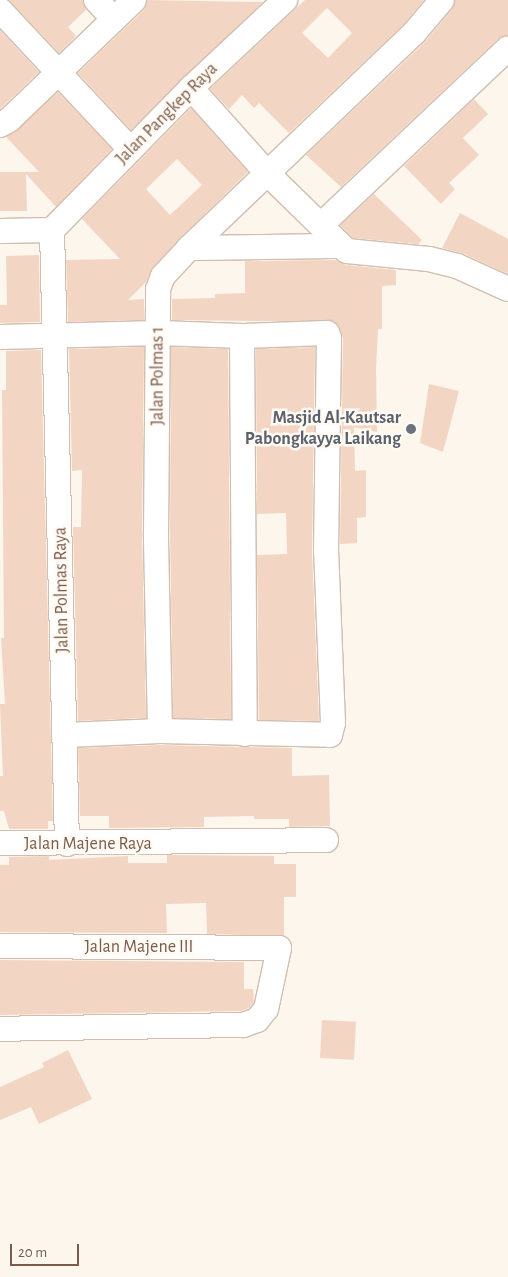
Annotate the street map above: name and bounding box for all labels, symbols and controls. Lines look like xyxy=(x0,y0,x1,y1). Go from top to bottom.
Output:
street label: Jalan Pangkep Raya xyxy=(112,59,222,169)
street label: Jalan Polmas 1 xyxy=(147,327,169,425)
place label: Masjid Al-Kautsar Pabongkayya Laikang xyxy=(245,408,401,450)
marker: Masjid Al-Kautsar Pabongkayya Laikang xyxy=(405,423,417,435)
street label: Jalan Polmas Raya xyxy=(50,527,74,653)
street label: Jalan Majene Raya xyxy=(24,833,152,855)
street label: Jalan Majene III xyxy=(85,936,193,958)
scale bar xyxy=(12,1234,81,1266)
text: 20 m xyxy=(18,1245,47,1260)

